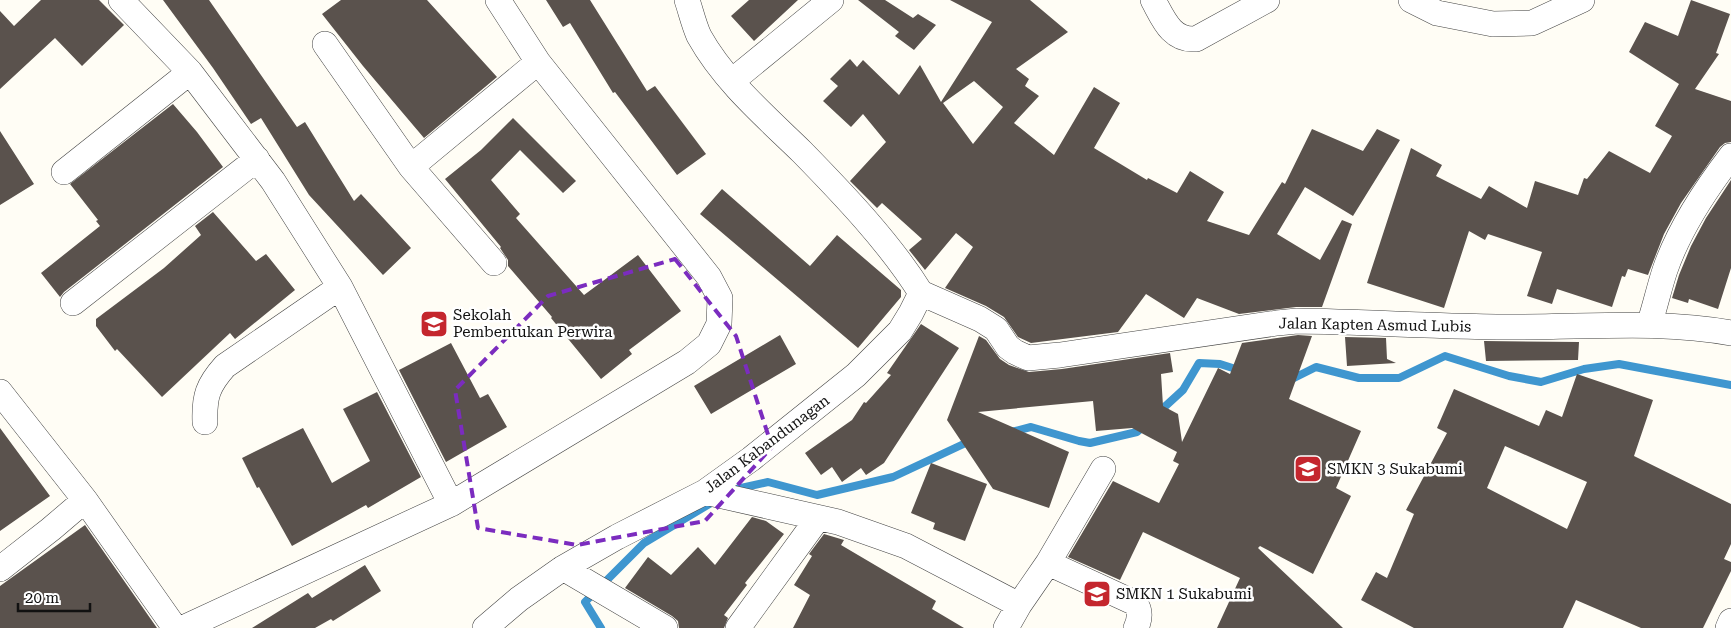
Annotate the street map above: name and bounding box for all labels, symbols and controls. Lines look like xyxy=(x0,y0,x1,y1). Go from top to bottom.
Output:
place label: Sekolah Pembentukan Perwira xyxy=(453,306,612,341)
school or university icon: Sekolah Pembentukan Perwira xyxy=(419,309,449,339)
street label: Jalan Kapten Asmud Lubis xyxy=(1279,314,1471,336)
street label: Jalan Kabandunagan xyxy=(701,391,833,497)
school or university icon: SMKN 3 Sukabumi xyxy=(1293,454,1323,484)
place label: SMKN 3 Sukabumi xyxy=(1327,460,1463,478)
school or university icon: SMKN 1 Sukabumi xyxy=(1082,579,1112,609)
scale bar xyxy=(18,580,90,612)
place label: SMKN 1 Sukabumi xyxy=(1116,585,1252,603)
text: 20 m xyxy=(25,589,60,607)

